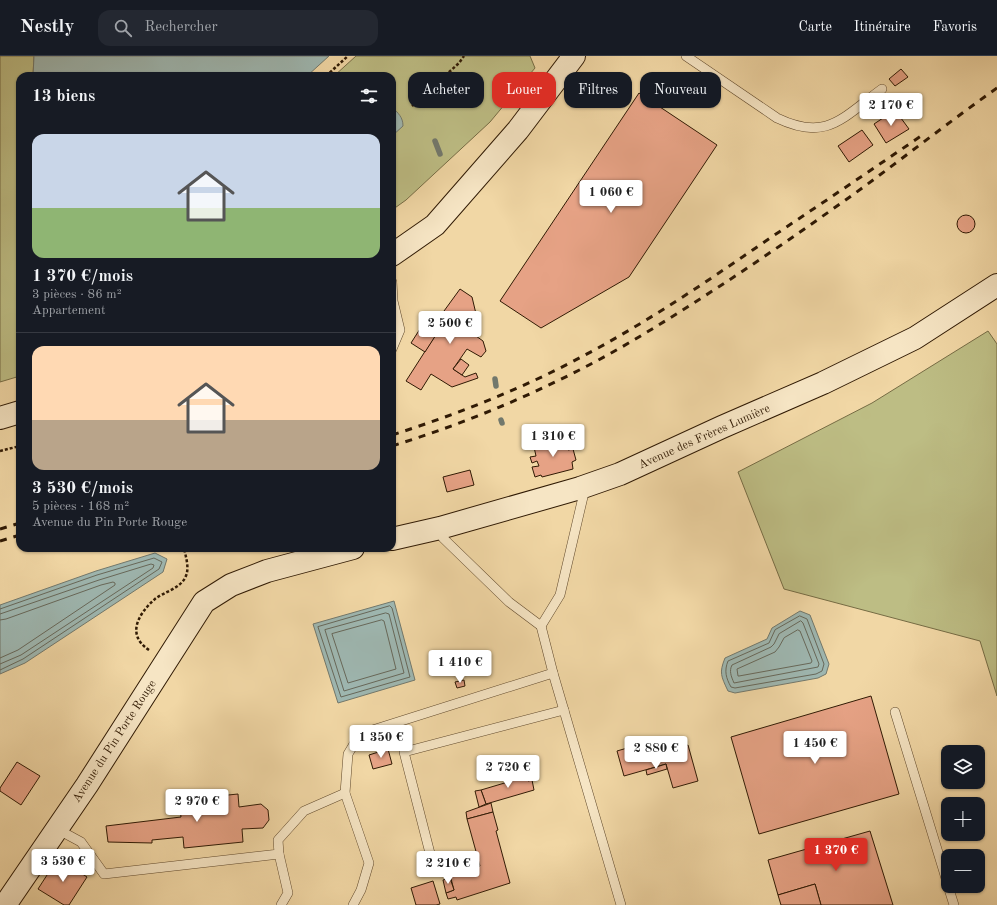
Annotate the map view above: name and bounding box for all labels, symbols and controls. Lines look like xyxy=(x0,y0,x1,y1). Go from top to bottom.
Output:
search box xyxy=(98,10,378,46)
icon: search xyxy=(112,17,134,39)
text: Nestly xyxy=(20,18,74,37)
text: Rechercher xyxy=(144,20,218,35)
text: Carte xyxy=(798,20,832,34)
text: Itinéraire xyxy=(854,20,911,34)
text: Favoris xyxy=(933,20,977,34)
chip: Acheter xyxy=(408,72,484,108)
chip: Louer xyxy=(492,72,556,108)
chip: Filtres xyxy=(564,72,632,108)
chip: Nouveau xyxy=(640,72,721,108)
icon: filters xyxy=(358,85,380,107)
text: 13 biens xyxy=(32,88,95,105)
pin: 2 170 € xyxy=(854,93,928,127)
text: 2 170 € xyxy=(869,99,913,112)
icon: home xyxy=(170,160,242,232)
pin: 1 060 € xyxy=(574,180,648,214)
text: 1 060 € xyxy=(589,186,633,199)
text: 1 370 €/mois xyxy=(32,268,133,285)
text: 3 pièces · 86 m² xyxy=(32,288,122,301)
text: Appartement xyxy=(32,304,106,317)
pin: 2 500 € xyxy=(413,311,487,345)
text: 2 500 € xyxy=(428,317,472,330)
icon: home xyxy=(170,372,242,444)
street label: Avenue des Frères Lumière xyxy=(637,402,772,471)
pin: 1 310 € xyxy=(516,424,590,458)
text: 1 310 € xyxy=(531,430,575,443)
text: 3 530 €/mois xyxy=(32,480,133,497)
text: 5 pièces · 168 m² xyxy=(32,500,129,513)
text: Avenue du Pin Porte Rouge xyxy=(32,516,187,529)
pin: 1 410 € xyxy=(423,650,497,684)
text: 1 410 € xyxy=(438,656,482,669)
street label: Avenue du Pin Porte Rouge xyxy=(71,678,159,805)
pin: 1 350 € xyxy=(344,725,418,759)
text: 1 350 € xyxy=(359,731,403,744)
pin: 1 450 € xyxy=(778,731,852,765)
pin: 2 880 € xyxy=(619,736,693,770)
text: 1 450 € xyxy=(793,737,837,750)
text: 2 880 € xyxy=(634,742,678,755)
map controls xyxy=(941,745,985,893)
button: layers xyxy=(941,745,985,789)
pin: 2 720 € xyxy=(471,755,545,789)
text: 2 720 € xyxy=(486,761,530,774)
pin: 2 970 € xyxy=(160,789,234,823)
text: 2 970 € xyxy=(175,795,219,808)
button: + xyxy=(941,797,985,841)
pin: 1 370 € xyxy=(799,838,873,872)
text: 1 370 € xyxy=(814,844,858,857)
pin: 3 530 € xyxy=(26,849,100,883)
button: − xyxy=(941,849,985,893)
pin: 2 210 € xyxy=(411,851,485,885)
text: 3 530 € xyxy=(41,855,85,868)
text: 2 210 € xyxy=(426,857,470,870)

